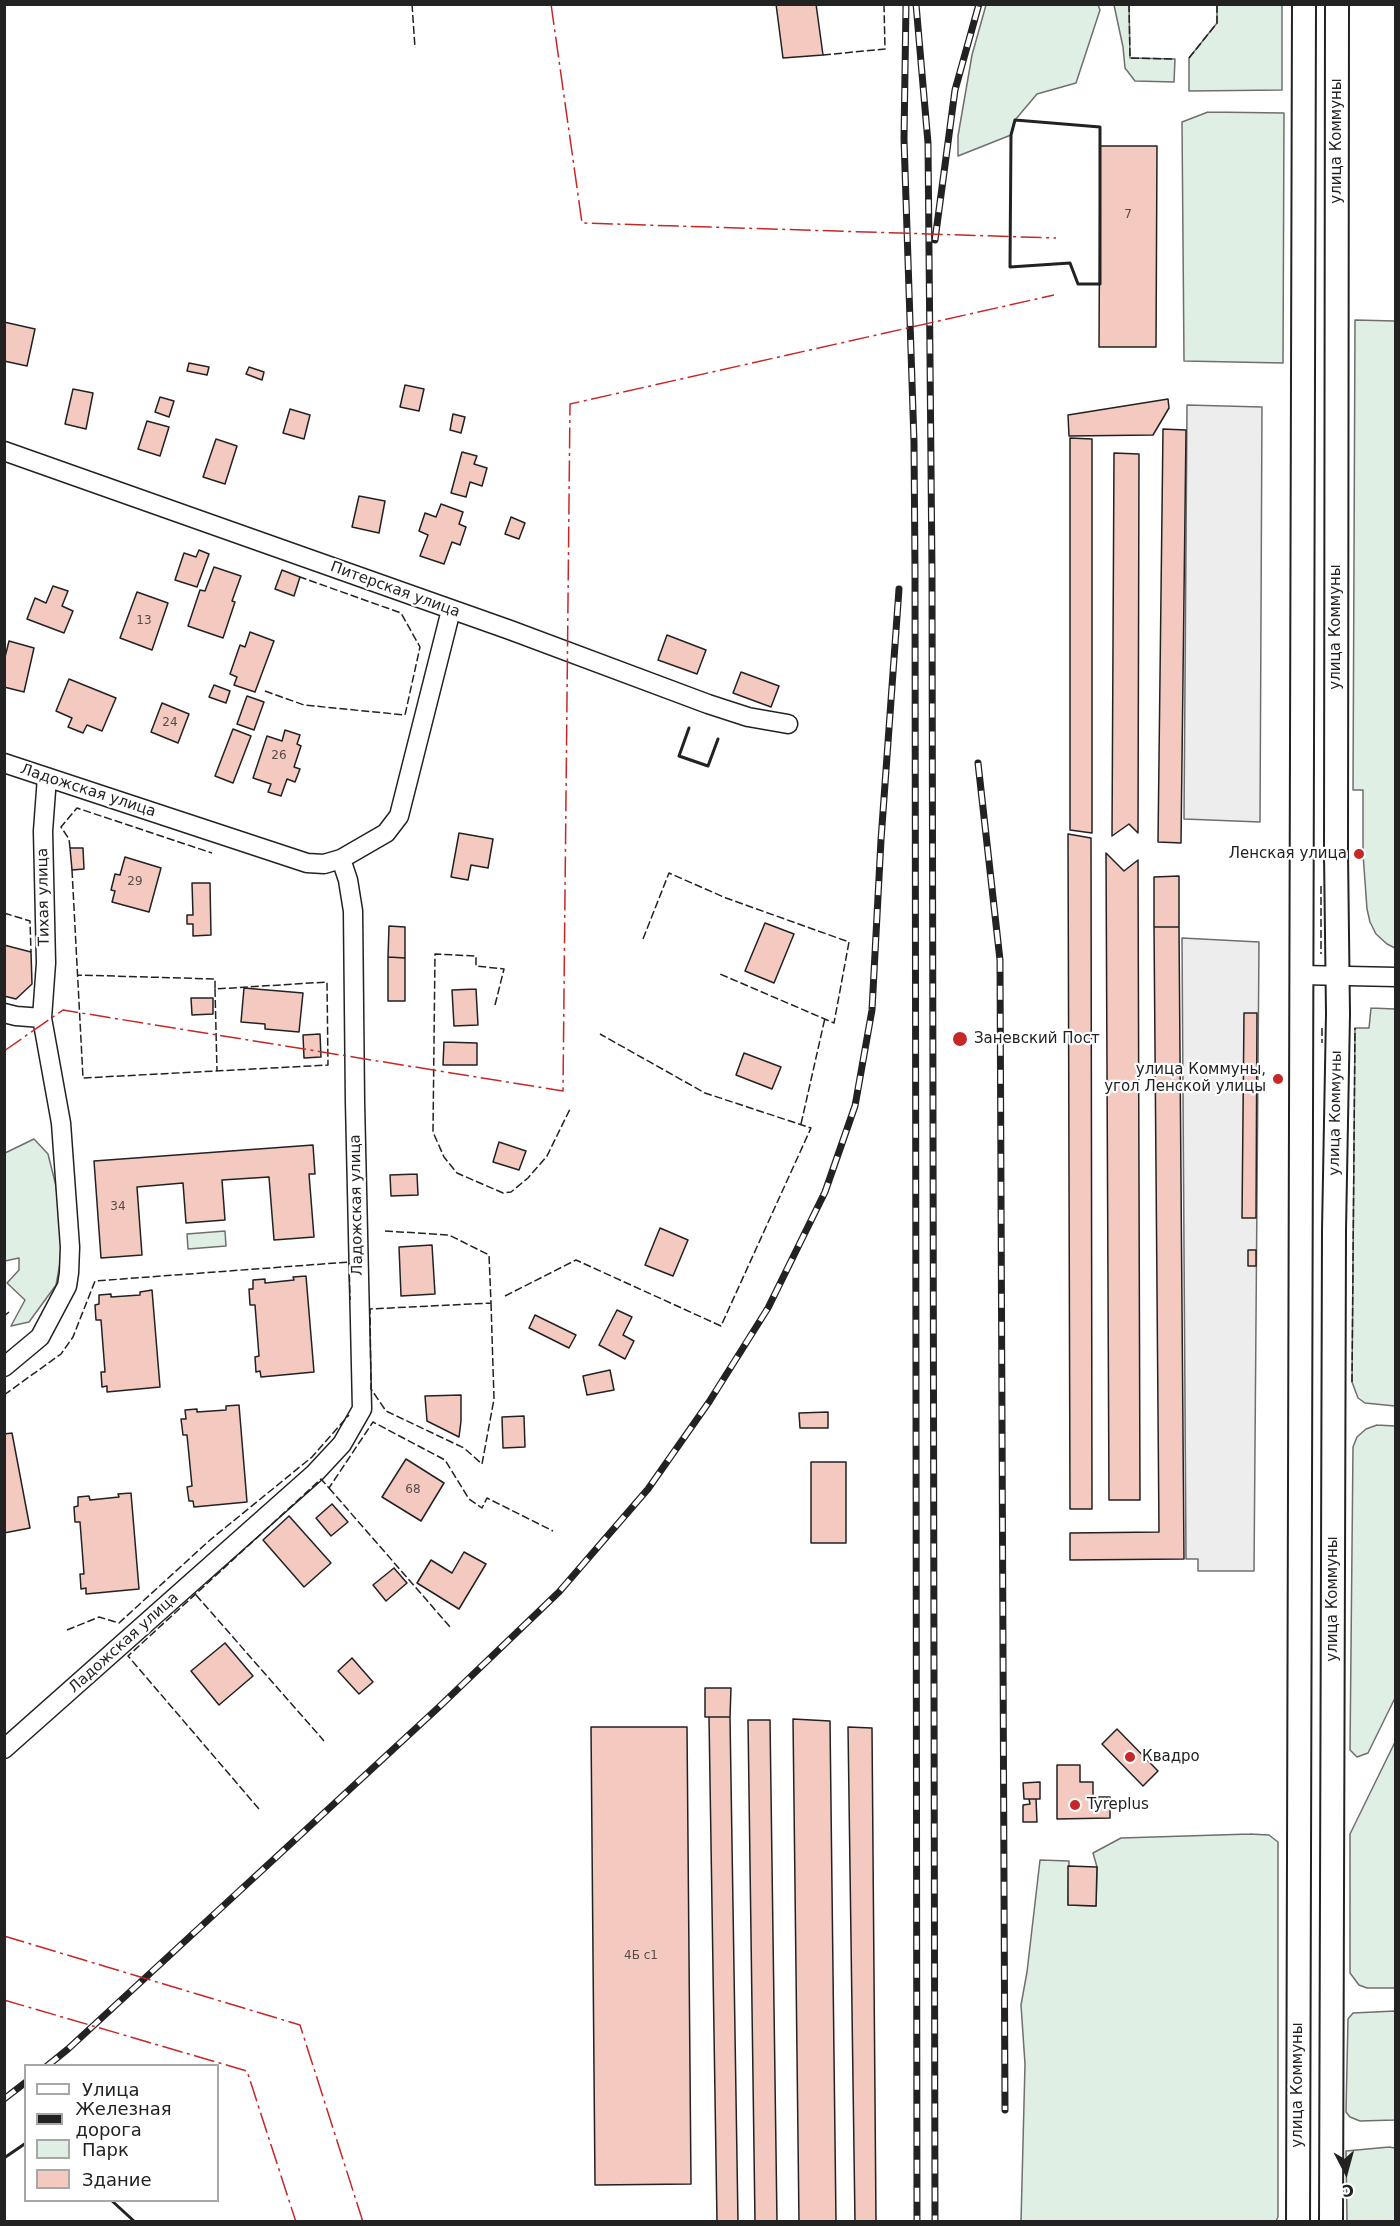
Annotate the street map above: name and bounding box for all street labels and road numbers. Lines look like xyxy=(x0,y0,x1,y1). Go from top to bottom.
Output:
street label: улица Коммуны xyxy=(1328,78,1346,204)
street label: Питерская улица xyxy=(328,558,462,622)
street label: улица Коммуны xyxy=(1327,564,1345,690)
street label: Ладожская улица xyxy=(18,761,158,821)
street label: Тихая улица xyxy=(34,848,54,946)
street label: улица Коммуны xyxy=(1326,1050,1346,1176)
street label: Ладожская улица xyxy=(347,1134,367,1276)
street label: улица Коммуны xyxy=(1324,1536,1342,1662)
street label: Ладожская улица xyxy=(65,1589,183,1697)
street label: улица Коммуны xyxy=(1289,2022,1307,2148)

